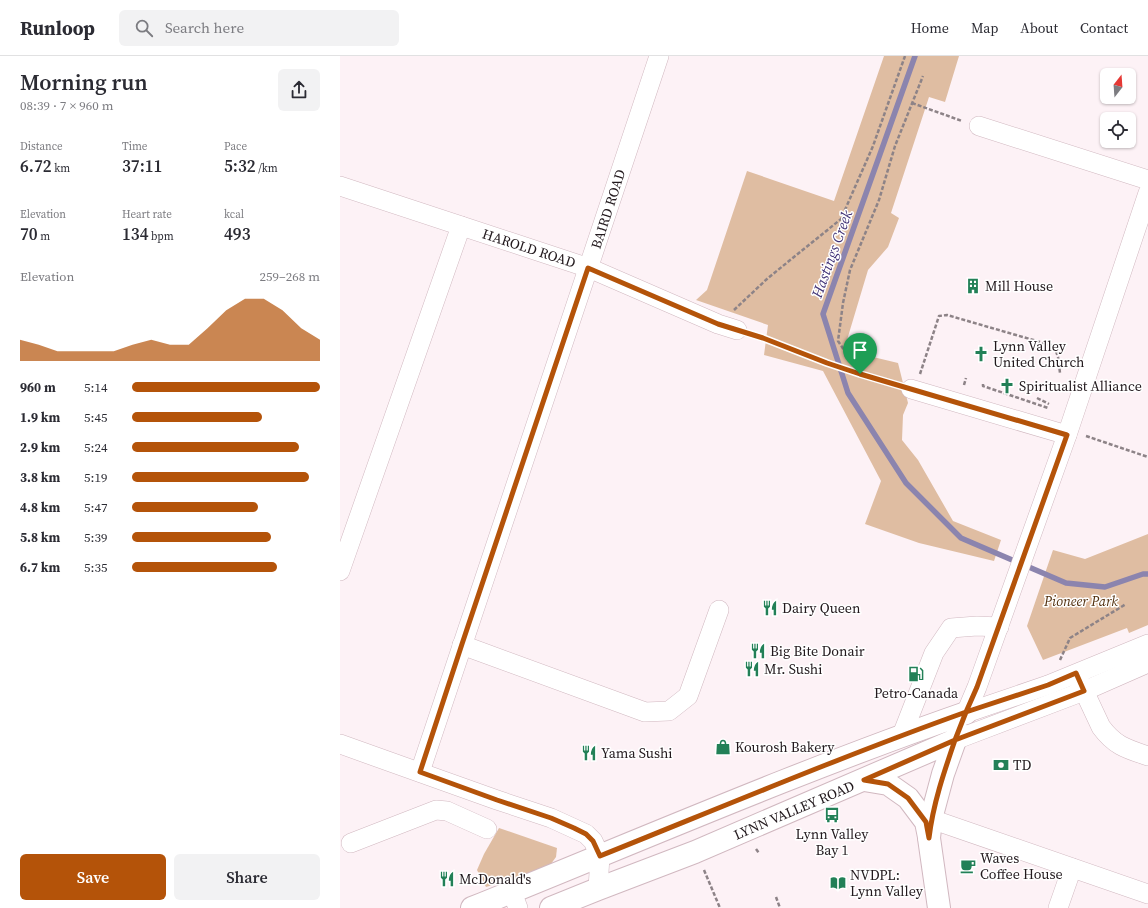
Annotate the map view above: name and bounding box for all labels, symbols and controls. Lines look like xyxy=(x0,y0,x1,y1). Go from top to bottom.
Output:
search box xyxy=(119,10,399,46)
text: Runloop xyxy=(20,15,95,41)
icon: search xyxy=(133,17,155,39)
text: Search here xyxy=(165,17,244,38)
text: Home xyxy=(911,18,949,38)
text: Map xyxy=(971,18,998,38)
text: About xyxy=(1020,18,1058,38)
text: Contact xyxy=(1080,18,1128,38)
text: Morning run xyxy=(20,67,148,97)
north arrow xyxy=(1100,68,1136,104)
map controls xyxy=(1100,68,1136,148)
button: share xyxy=(278,69,320,111)
text: 08:39 · 7 × 960 m xyxy=(20,97,114,114)
button: locate xyxy=(1100,112,1136,148)
text: Distance xyxy=(20,139,63,154)
text: Time xyxy=(122,139,147,154)
text: Pace xyxy=(224,139,247,154)
text: 6.72 xyxy=(20,154,52,178)
text: 37:11 xyxy=(122,154,162,178)
text: 5:32 xyxy=(224,154,256,178)
text: km xyxy=(52,161,70,176)
text: /km xyxy=(256,161,278,176)
street label: BAIRD ROAD xyxy=(586,167,630,251)
water label: Hastings Creek xyxy=(806,206,857,302)
text: Elevation xyxy=(20,207,66,222)
text: Heart rate xyxy=(122,207,172,222)
text: kcal xyxy=(224,207,244,222)
text: 70 xyxy=(20,222,38,246)
text: 134 xyxy=(122,222,149,246)
text: 493 xyxy=(224,222,251,246)
street label: HAROLD ROAD xyxy=(480,223,578,273)
text: m xyxy=(38,229,50,244)
text: bpm xyxy=(149,229,174,244)
text: Elevation xyxy=(20,268,74,285)
text: 259–268 m xyxy=(260,268,320,285)
place label: Mill House xyxy=(985,276,1053,296)
building icon: Mill House xyxy=(964,277,982,295)
pin xyxy=(843,333,877,374)
place label: Lynn Valley United Church xyxy=(993,336,1085,372)
icon: arrive xyxy=(849,339,871,361)
church icon: Lynn Valley United Church xyxy=(972,345,990,363)
place label: Spiritualist Alliance xyxy=(1019,376,1142,396)
church icon: Spiritualist Alliance xyxy=(998,377,1016,395)
text: 960 m xyxy=(20,379,56,396)
text: 5:14 xyxy=(84,379,107,396)
text: 1.9 km xyxy=(20,409,60,426)
text: 5:45 xyxy=(84,409,107,426)
text: 2.9 km xyxy=(20,439,60,456)
text: 5:24 xyxy=(84,439,107,456)
text: 3.8 km xyxy=(20,469,60,486)
text: 5:19 xyxy=(84,469,107,486)
text: 4.8 km xyxy=(20,499,60,516)
text: 5:47 xyxy=(84,499,107,516)
text: 5.8 km xyxy=(20,529,60,546)
text: 5:39 xyxy=(84,529,107,546)
text: 6.7 km xyxy=(20,559,60,576)
text: 5:35 xyxy=(84,559,107,576)
park label: Pioneer Park xyxy=(1043,591,1118,611)
place label: Dairy Queen xyxy=(782,598,861,618)
restaurant icon: Dairy Queen xyxy=(761,599,779,617)
place label: Big Bite Donair xyxy=(770,641,865,661)
restaurant icon: Big Bite Donair xyxy=(749,642,767,660)
place label: Mr. Sushi xyxy=(764,659,822,679)
restaurant icon: Mr. Sushi xyxy=(743,660,761,678)
fuel station icon: Petro-Canada xyxy=(907,665,925,683)
place label: Petro-Canada xyxy=(874,683,959,703)
place label: Kourosh Bakery xyxy=(735,737,835,757)
shop icon: Kourosh Bakery xyxy=(714,738,732,756)
place label: Yama Sushi xyxy=(601,743,673,763)
restaurant icon: Yama Sushi xyxy=(580,744,598,762)
place label: TD xyxy=(1013,755,1031,775)
bank icon: TD xyxy=(992,756,1010,774)
street label: LYNN VALLEY ROAD xyxy=(731,775,858,844)
bus stop icon: Lynn Valley Bay 1 xyxy=(823,806,841,824)
place label: Lynn Valley Bay 1 xyxy=(796,824,869,860)
place label: Waves Coffee House xyxy=(980,848,1063,884)
button: Save xyxy=(20,854,166,900)
button: Share xyxy=(174,854,320,900)
cafe icon: Waves Coffee House xyxy=(959,857,977,875)
place label: NVDPL: Lynn Valley xyxy=(850,865,924,901)
place label: McDonald's xyxy=(459,869,531,889)
restaurant icon: McDonald's xyxy=(438,870,456,888)
library icon: NVDPL: Lynn Valley xyxy=(829,874,847,892)

